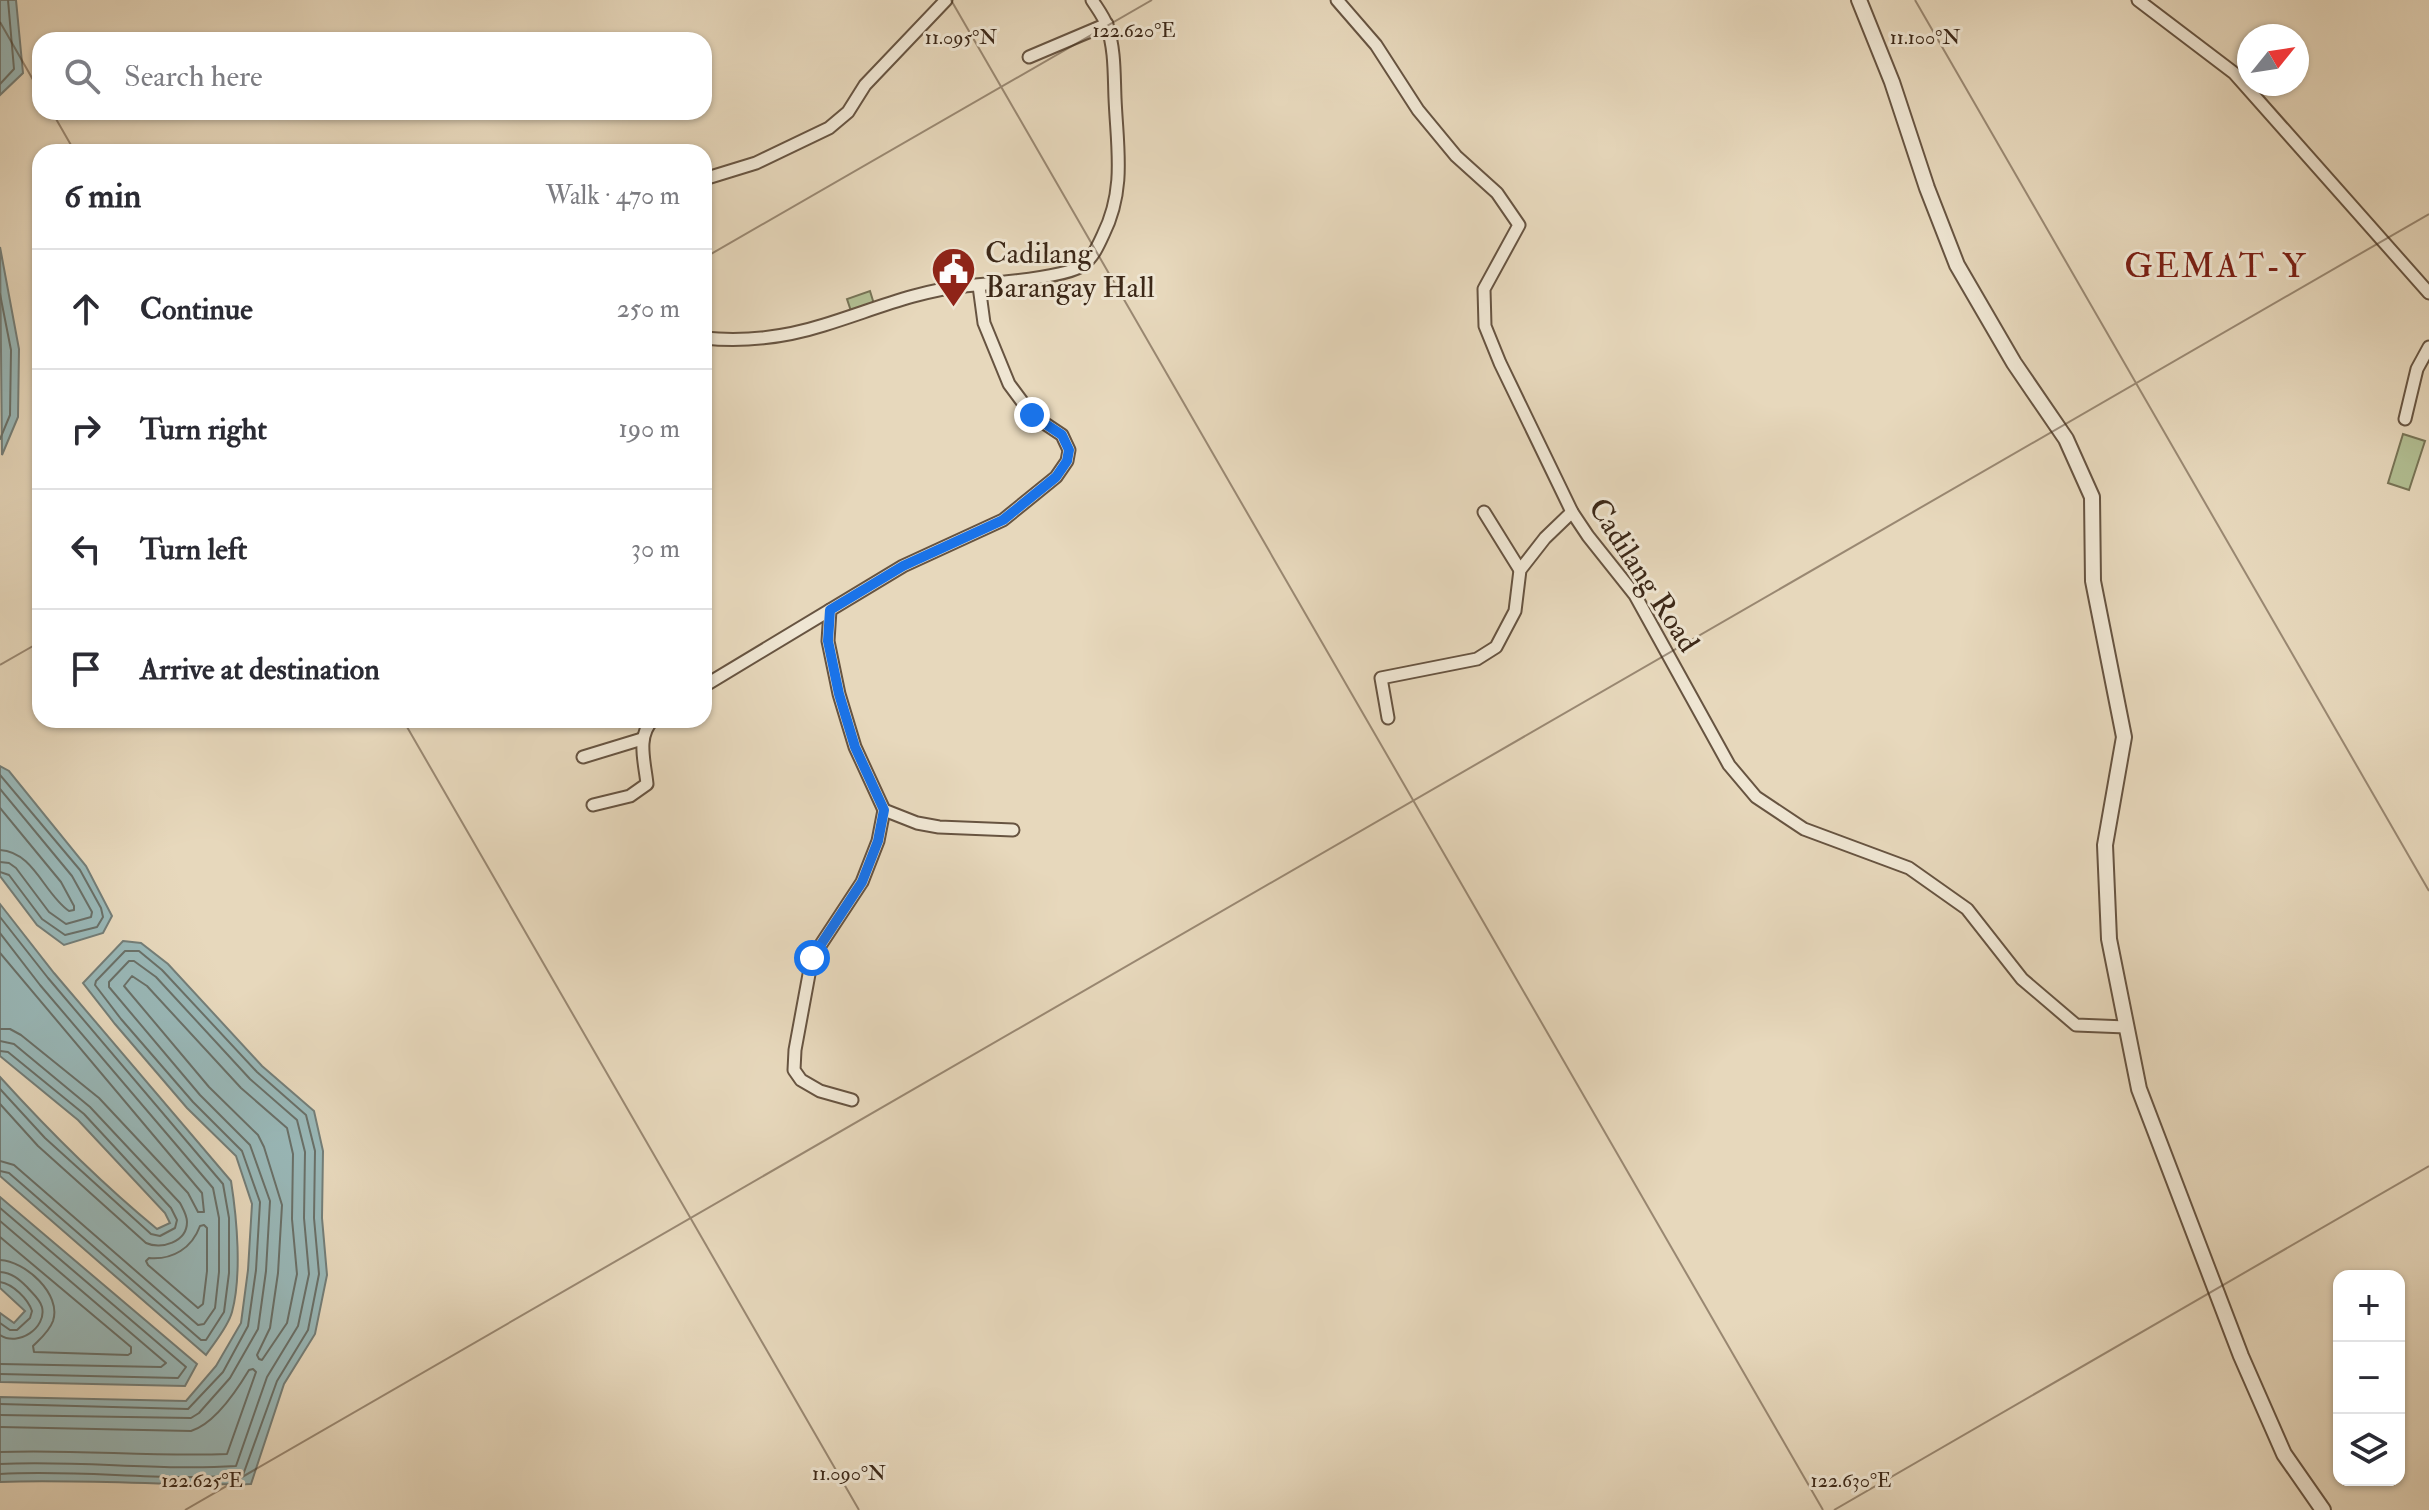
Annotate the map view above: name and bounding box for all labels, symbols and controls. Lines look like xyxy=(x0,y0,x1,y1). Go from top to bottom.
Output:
text: 122.620°E xyxy=(1092,18,1176,43)
north arrow xyxy=(2237,24,2309,96)
text: 11.095°N xyxy=(925,25,997,50)
text: 11.100°N xyxy=(1890,25,1960,50)
search box xyxy=(32,32,712,120)
icon: search xyxy=(60,54,104,98)
text: Search here xyxy=(124,58,263,95)
text: 6 min xyxy=(64,175,141,218)
text: Walk · 470 m xyxy=(546,180,680,212)
place label: Cadilang Barangay Hall xyxy=(985,235,1155,306)
district label: GEMAT-Y xyxy=(2124,245,2308,288)
public building icon: Cadilang Barangay Hall xyxy=(930,246,978,309)
icon: ahead xyxy=(64,287,108,331)
text: Continue xyxy=(140,291,253,328)
text: 250 m xyxy=(617,293,680,325)
route end xyxy=(1014,397,1050,433)
icon: right xyxy=(64,407,108,451)
text: Turn right xyxy=(140,411,267,448)
text: 190 m xyxy=(619,413,680,445)
street label: Cadilang Road xyxy=(1580,491,1707,659)
icon: left xyxy=(64,527,108,571)
text: Turn left xyxy=(140,531,247,568)
text: 30 m xyxy=(631,533,680,565)
icon: arrive xyxy=(64,647,108,691)
text: Arrive at destination xyxy=(140,651,380,688)
route start xyxy=(794,940,830,976)
map controls xyxy=(2333,1270,2405,1486)
button: + xyxy=(2333,1270,2405,1342)
button: − xyxy=(2333,1342,2405,1414)
button: layers xyxy=(2333,1414,2405,1486)
text: 11.090°N xyxy=(812,1461,886,1486)
text: 122.625°E xyxy=(161,1468,243,1493)
text: 122.630°E xyxy=(1811,1468,1891,1493)

